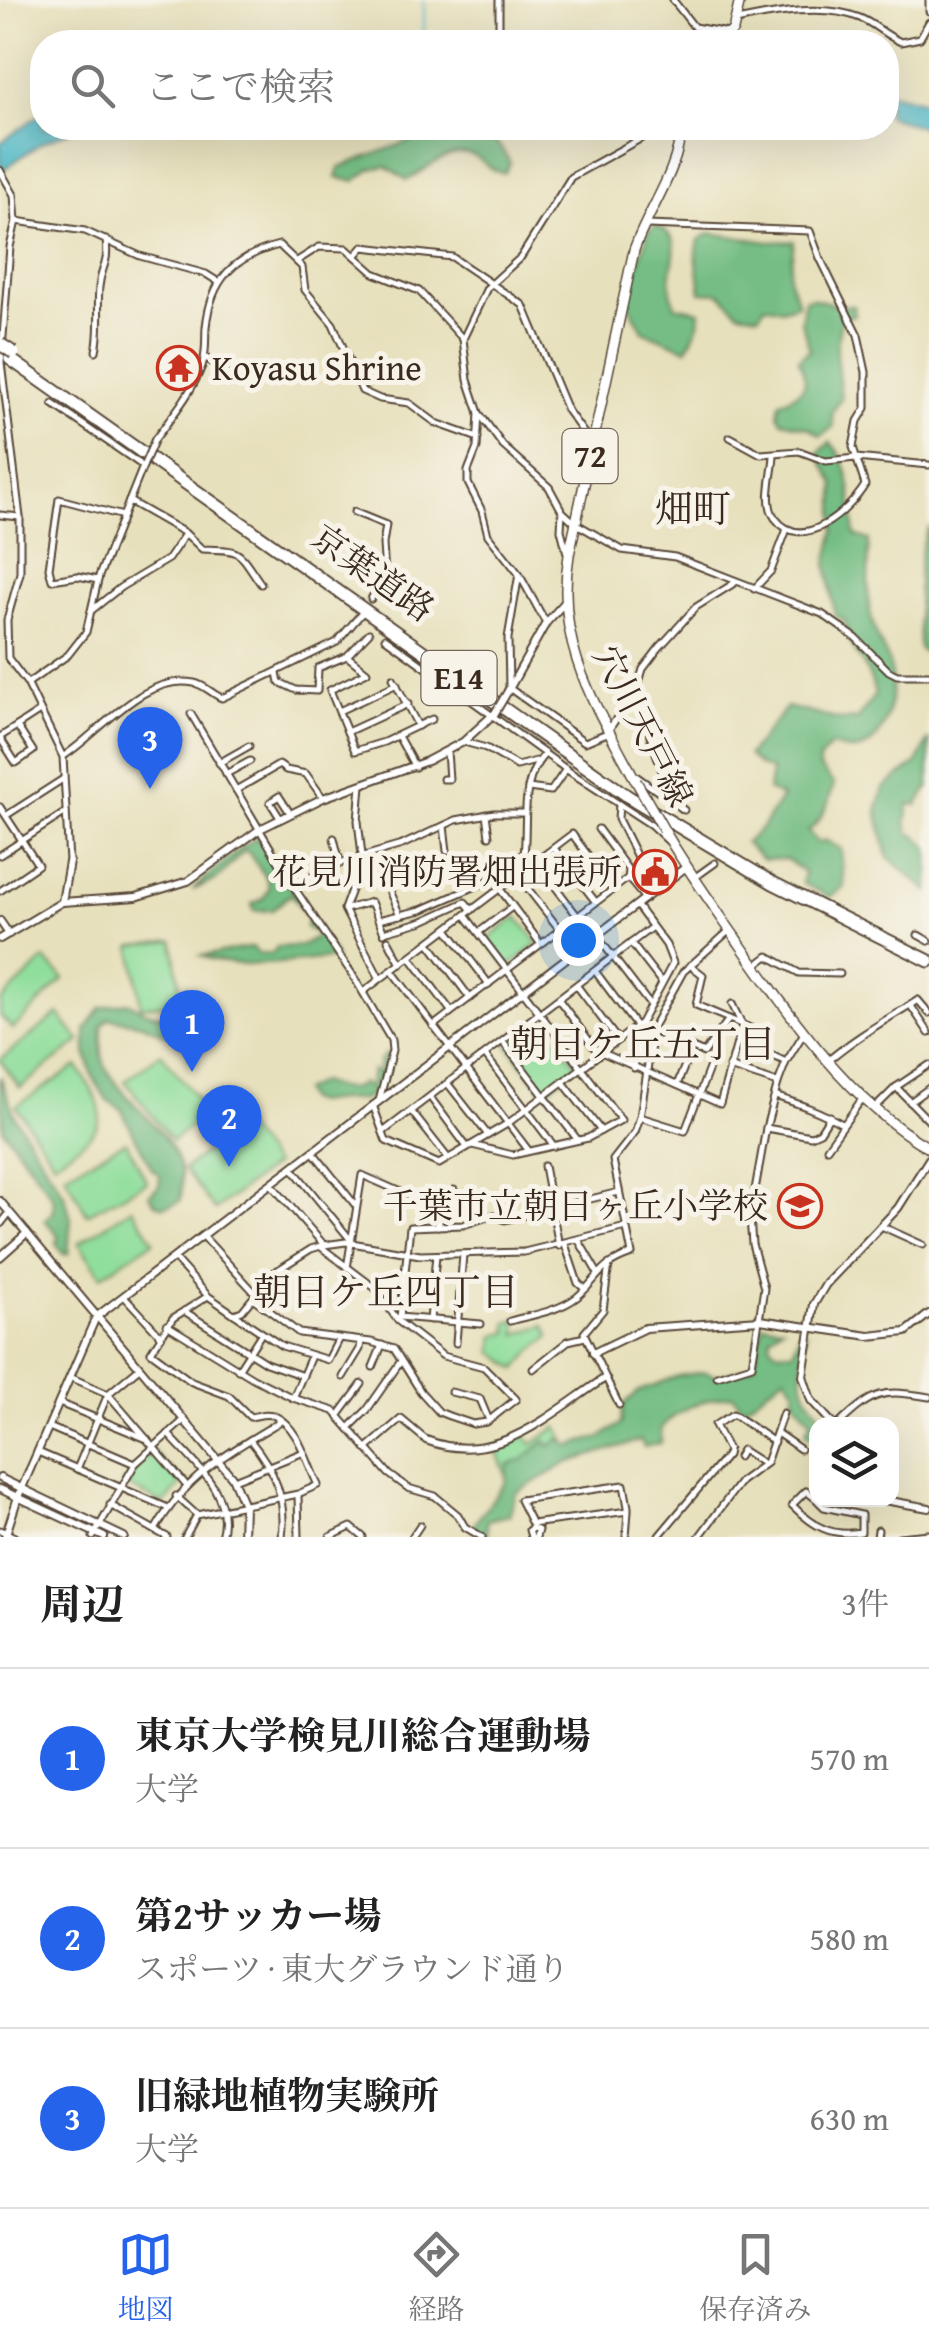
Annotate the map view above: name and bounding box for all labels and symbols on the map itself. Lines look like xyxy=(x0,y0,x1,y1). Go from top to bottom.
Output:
place label: Koyasu Shrine xyxy=(212,342,422,393)
temple icon: Koyasu Shrine xyxy=(156,345,202,391)
road number: 72 xyxy=(562,429,618,483)
district label: 畑町 xyxy=(655,480,731,536)
street label: 京葉道路 xyxy=(301,512,445,634)
street label: 穴川天戸線 xyxy=(581,636,706,815)
road number: E14 xyxy=(422,651,496,705)
pin: 3 xyxy=(118,706,182,789)
place label: 花見川消防署畑出張所 xyxy=(272,846,622,897)
public building icon: 花見川消防署畑出張所 xyxy=(632,849,678,895)
your location xyxy=(553,915,604,966)
pin: 1 xyxy=(160,990,224,1072)
district label: 朝日ケ丘五丁目 xyxy=(510,1015,776,1071)
pin: 2 xyxy=(196,1084,262,1167)
place label: 千葉市立朝日ヶ丘小学校 xyxy=(383,1180,768,1231)
school or university icon: 千葉市立朝日ヶ丘小学校 xyxy=(777,1183,823,1229)
district label: 朝日ケ丘四丁目 xyxy=(253,1263,519,1319)

